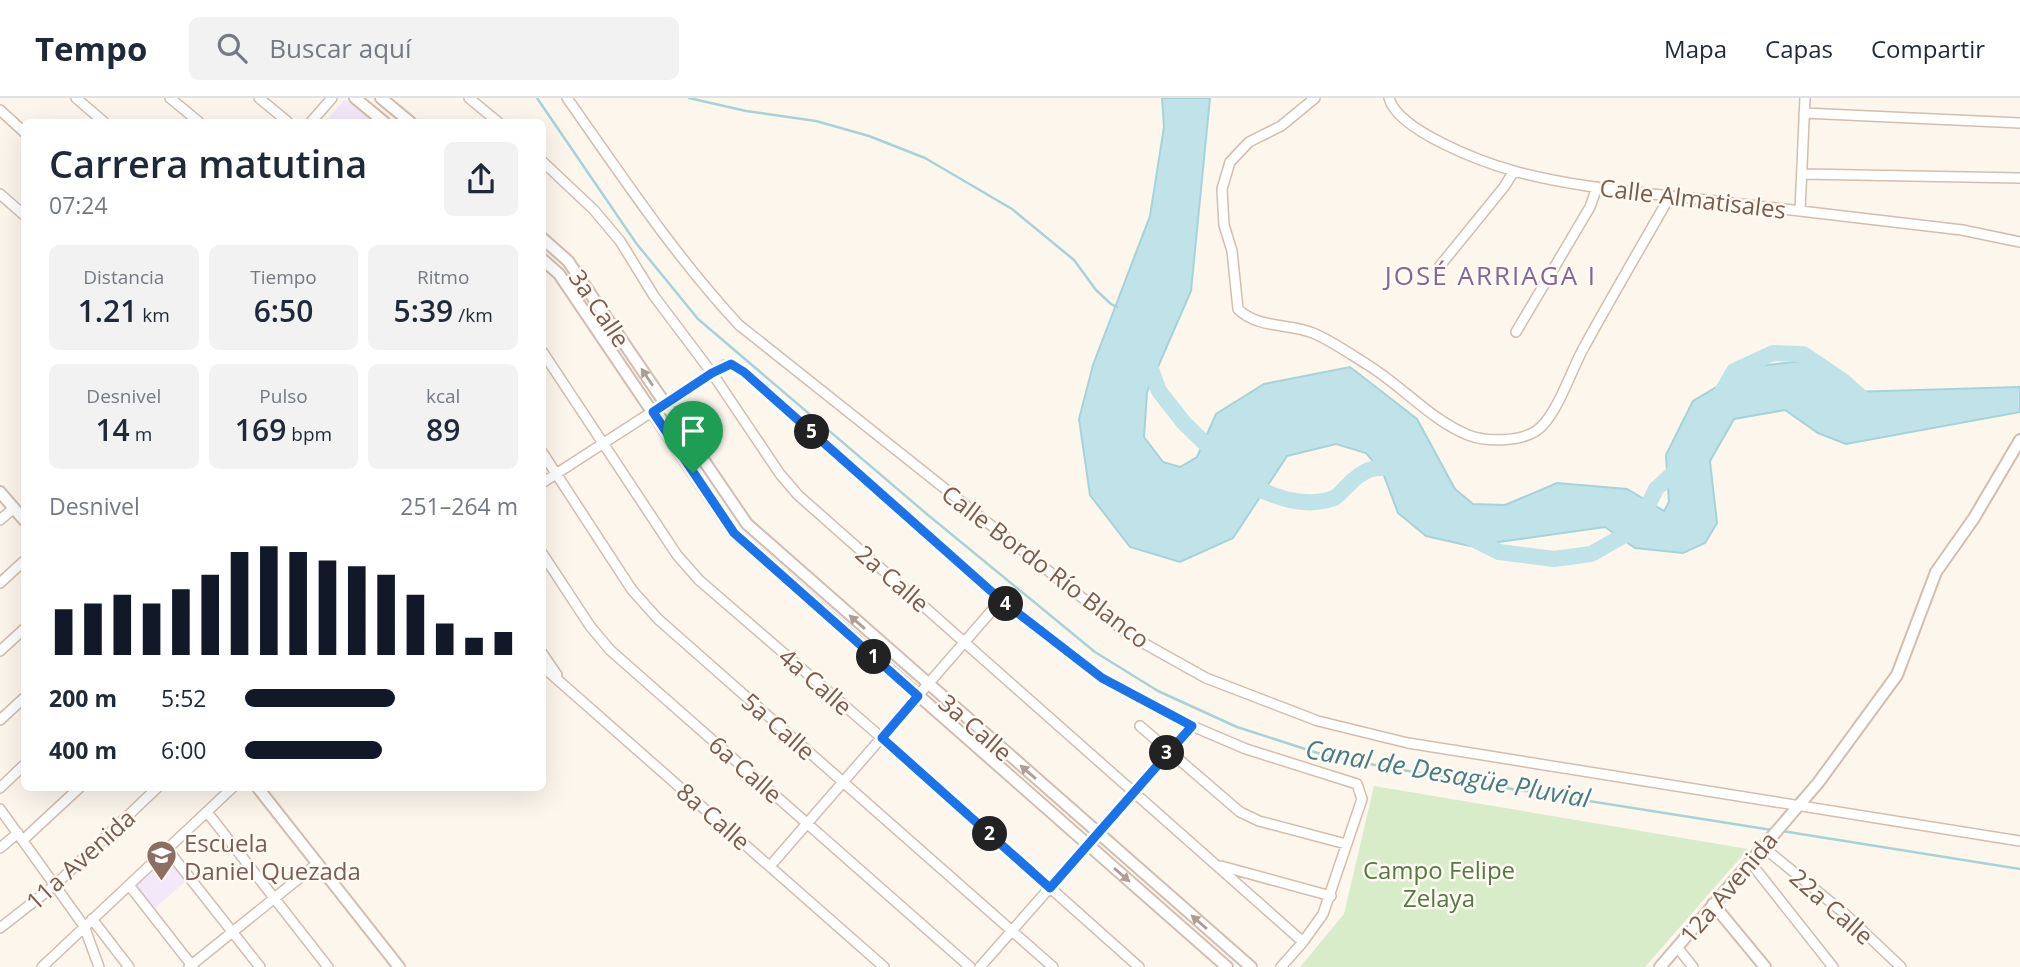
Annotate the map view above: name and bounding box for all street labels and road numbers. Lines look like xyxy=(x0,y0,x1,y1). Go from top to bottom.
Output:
street label: Calle Almatisales xyxy=(1598,170,1788,226)
street label: 3a Calle xyxy=(562,263,638,353)
street label: Calle Bordo Río Blanco xyxy=(935,477,1157,655)
street label: 2a Calle xyxy=(849,537,937,619)
street label: 4a Calle xyxy=(772,640,860,722)
street label: 5a Calle xyxy=(735,685,823,767)
street label: 3a Calle xyxy=(932,686,1020,768)
street label: 6a Calle xyxy=(702,728,790,810)
street label: 8a Calle xyxy=(670,775,758,857)
street label: 11a Avenida xyxy=(18,801,142,917)
street label: 12a Avenida xyxy=(1672,824,1784,950)
street label: 22a Calle xyxy=(1783,860,1881,952)

